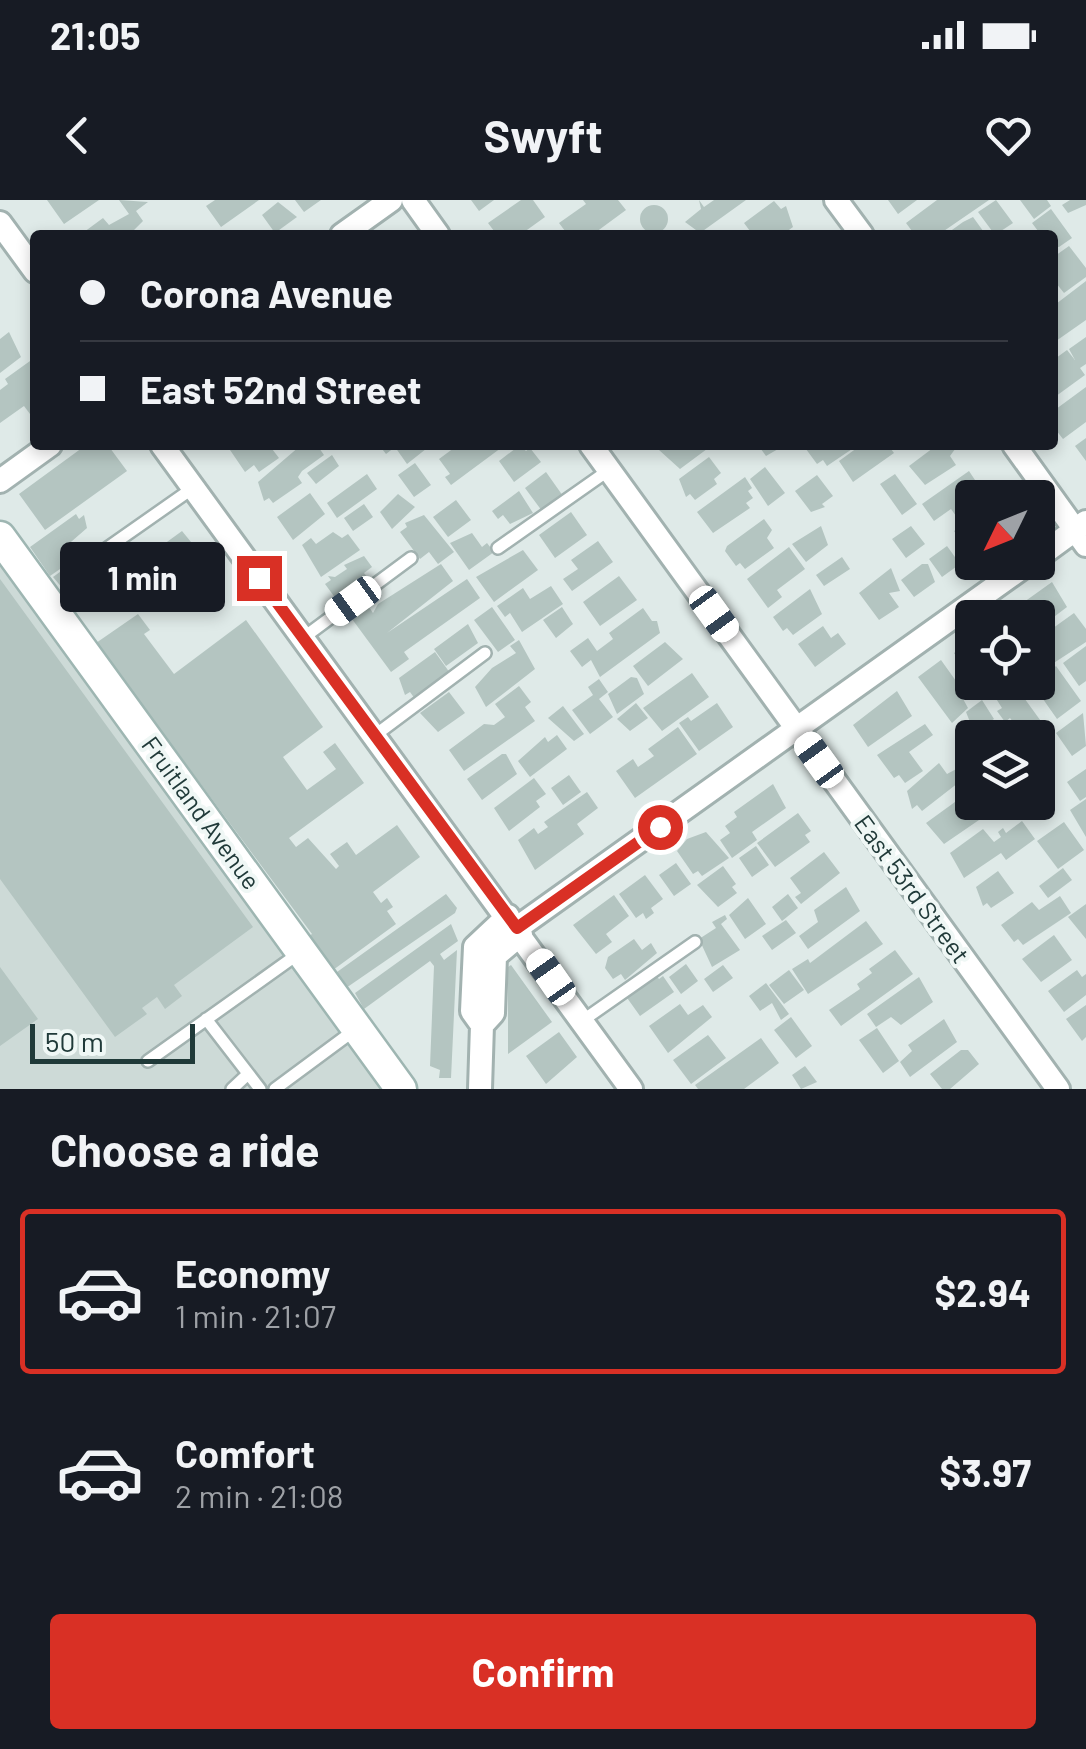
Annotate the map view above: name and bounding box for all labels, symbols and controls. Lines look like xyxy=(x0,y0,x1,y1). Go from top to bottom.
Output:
text: 21:05 xyxy=(50,12,140,58)
icon: back xyxy=(50,108,105,163)
text: Swyft xyxy=(483,108,603,162)
icon: heart xyxy=(981,108,1036,163)
text: Corona Avenue xyxy=(140,270,393,316)
text: East 52nd Street xyxy=(140,366,421,412)
north arrow xyxy=(955,480,1055,580)
map controls xyxy=(955,480,1055,820)
callout: 1 min xyxy=(59,543,224,613)
route end xyxy=(237,556,282,601)
text: 1 min xyxy=(107,558,178,596)
car xyxy=(320,571,386,631)
car xyxy=(684,581,744,647)
button: locate xyxy=(955,600,1055,700)
button: layers xyxy=(955,720,1055,820)
car xyxy=(789,727,849,793)
street label: Fruitland Avenue xyxy=(136,730,267,895)
route start xyxy=(638,805,683,850)
street label: East 53rd Street xyxy=(849,809,977,968)
car xyxy=(522,944,580,1010)
scale bar xyxy=(30,1019,195,1064)
text: 50 m xyxy=(45,1024,104,1058)
text: Choose a ride xyxy=(50,1122,320,1176)
icon: car xyxy=(55,1247,145,1337)
text: Economy xyxy=(175,1250,330,1296)
text: $2.94 xyxy=(935,1269,1031,1315)
text: 1 min · 21:07 xyxy=(175,1296,336,1334)
icon: car xyxy=(55,1427,145,1517)
text: Comfort xyxy=(175,1430,315,1476)
text: $3.97 xyxy=(939,1449,1031,1495)
text: 2 min · 21:08 xyxy=(175,1476,343,1514)
button: Confirm xyxy=(50,1614,1036,1729)

